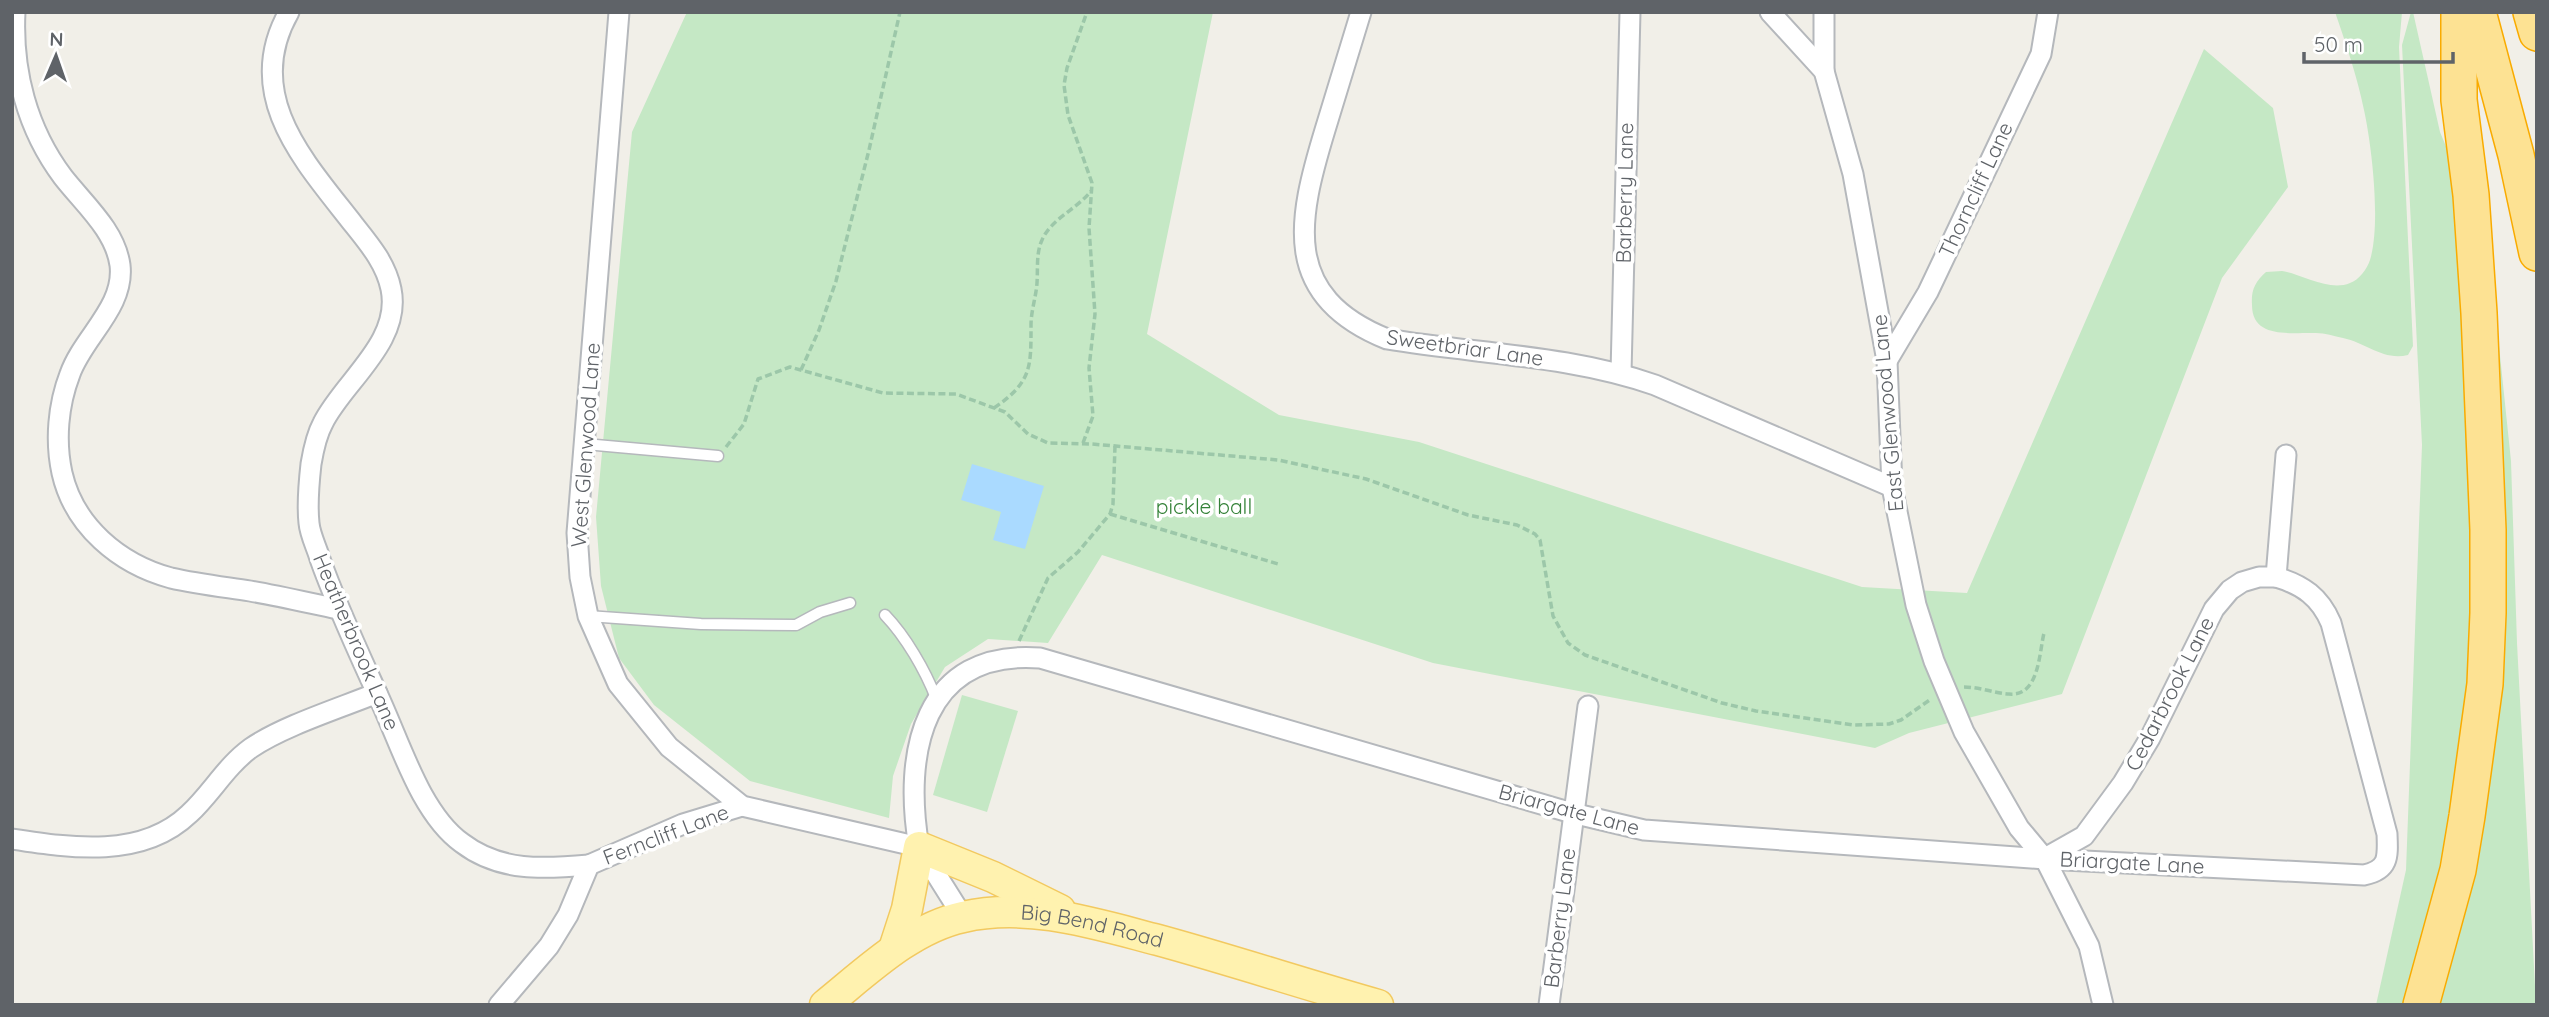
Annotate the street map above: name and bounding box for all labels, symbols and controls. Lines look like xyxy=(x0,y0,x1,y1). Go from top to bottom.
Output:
north arrow xyxy=(21,21,91,91)
scale bar xyxy=(2304,21,2453,65)
text: N xyxy=(49,27,64,51)
text: 50 m xyxy=(2314,31,2363,57)
street label: Thorncliff Lane xyxy=(1932,118,2018,261)
street label: Barberry Lane xyxy=(1610,122,1638,264)
street label: East Glenwood Lane xyxy=(1865,313,1909,513)
street label: Sweetbriar Lane xyxy=(1385,323,1545,371)
street label: West Glenwood Lane xyxy=(565,342,605,548)
park label: pickle ball xyxy=(1156,493,1252,519)
street label: Heatherbrook Lane xyxy=(308,549,406,734)
street label: Cedarbrook Lane xyxy=(2119,612,2219,775)
street label: Briargate Lane xyxy=(1496,778,1643,840)
street label: Ferncliff Lane xyxy=(599,798,732,870)
street label: Briargate Lane xyxy=(2059,845,2205,879)
street label: Barberry Lane xyxy=(1538,846,1580,989)
street label: Big Bend Road xyxy=(1020,898,1166,953)

